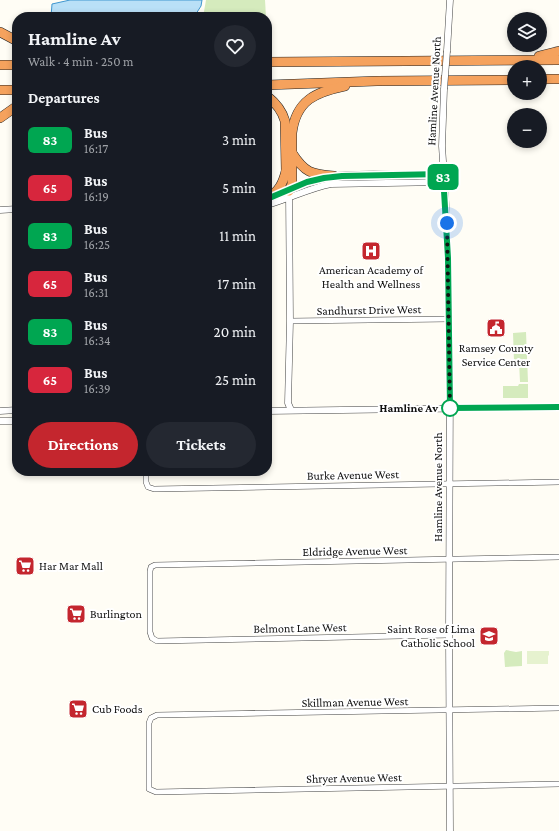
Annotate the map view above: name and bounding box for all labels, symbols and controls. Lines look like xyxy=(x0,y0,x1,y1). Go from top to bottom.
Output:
map controls xyxy=(507,12,547,148)
button: layers xyxy=(507,12,547,52)
button: heart xyxy=(214,25,256,67)
text: Hamline Av xyxy=(28,28,121,49)
street label: Hamline Avenue North xyxy=(424,35,444,146)
text: Walk · 4 min · 250 m xyxy=(28,54,133,69)
button: + xyxy=(507,60,547,100)
text: Departures xyxy=(28,90,100,106)
button: − xyxy=(507,108,547,148)
text: Bus xyxy=(84,125,107,141)
text: 83 xyxy=(43,132,57,148)
text: 3 min xyxy=(222,132,256,148)
text: 16:17 xyxy=(84,141,108,156)
line badge: 83 xyxy=(425,164,461,190)
text: 83 xyxy=(436,169,450,185)
text: Bus xyxy=(84,173,107,189)
text: 65 xyxy=(43,180,57,196)
text: 5 min xyxy=(222,180,256,196)
text: 16:19 xyxy=(84,189,109,204)
your location xyxy=(437,213,457,233)
text: Bus xyxy=(84,221,107,237)
text: 83 xyxy=(43,228,57,244)
text: 11 min xyxy=(219,228,256,244)
text: 16:25 xyxy=(84,237,110,252)
hospital icon: American Academy of Health and Wellness xyxy=(360,240,382,262)
place label: American Academy of Health and Wellness xyxy=(319,263,425,291)
text: Bus xyxy=(84,269,107,285)
text: 65 xyxy=(43,276,57,292)
text: 17 min xyxy=(217,276,256,292)
text: 16:31 xyxy=(84,285,108,300)
street label: Sandhurst Drive West xyxy=(317,302,422,318)
text: Bus xyxy=(84,317,107,333)
public building icon: Ramsey County Service Center xyxy=(485,317,507,339)
text: 83 xyxy=(43,324,57,340)
text: 20 min xyxy=(214,324,256,340)
text: 16:34 xyxy=(84,333,111,348)
place label: Ramsey County Service Center xyxy=(459,341,534,369)
text: Bus xyxy=(84,365,107,381)
text: 65 xyxy=(43,372,57,388)
text: 25 min xyxy=(215,372,256,388)
text: 16:39 xyxy=(84,381,111,396)
marker: Hamline Av xyxy=(441,399,459,417)
place label: Hamline Av xyxy=(379,401,438,415)
button: Directions xyxy=(28,422,138,468)
button: Tickets xyxy=(146,422,256,468)
street label: Hamline Avenue North xyxy=(431,432,445,542)
street label: Burke Avenue West xyxy=(307,467,400,483)
street label: Eldridge Avenue West xyxy=(302,543,409,559)
supermarket icon: Har Mar Mall xyxy=(14,555,36,577)
place label: Har Mar Mall xyxy=(39,559,103,573)
supermarket icon: Burlington xyxy=(65,603,87,625)
place label: Burlington xyxy=(90,607,142,621)
street label: Belmont Lane West xyxy=(253,620,348,636)
place label: Saint Rose of Lima Catholic School xyxy=(387,622,475,650)
school or university icon: Saint Rose of Lima Catholic School xyxy=(478,625,500,647)
street label: Skillman Avenue West xyxy=(302,694,410,710)
supermarket icon: Cub Foods xyxy=(67,698,89,720)
place label: Cub Foods xyxy=(92,702,143,716)
street label: Shryer Avenue West xyxy=(306,770,403,786)

